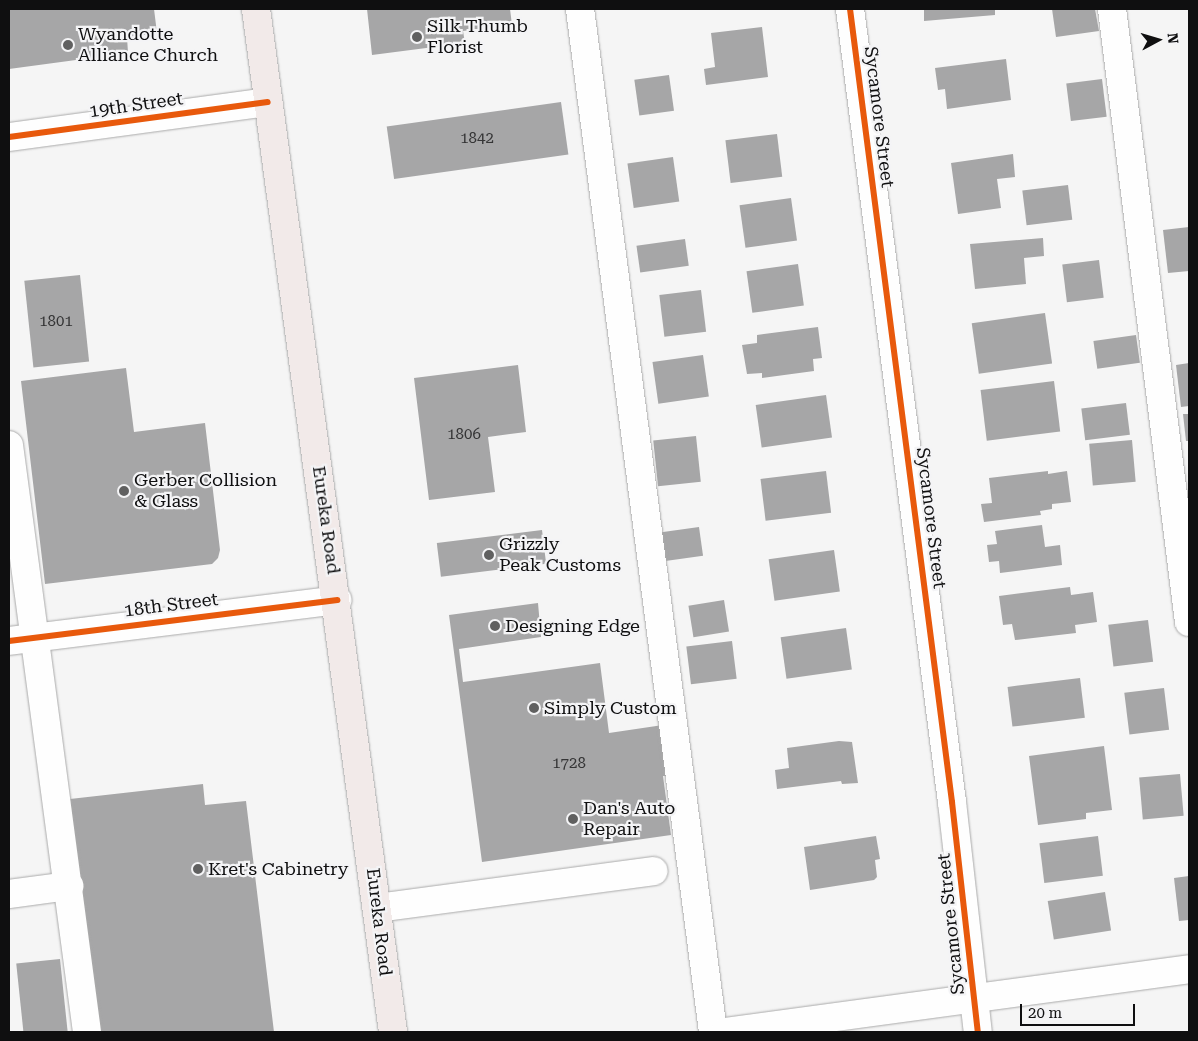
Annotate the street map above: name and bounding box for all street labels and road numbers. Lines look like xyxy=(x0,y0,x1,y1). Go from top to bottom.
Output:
street label: Sycamore Street xyxy=(860,45,898,189)
street label: 19th Street xyxy=(88,88,184,122)
street label: Sycamore Street xyxy=(912,446,950,590)
street label: Eureka Road xyxy=(308,465,344,575)
street label: 18th Street xyxy=(123,589,219,621)
street label: Sycamore Street xyxy=(933,852,969,996)
street label: Eureka Road xyxy=(362,867,396,977)

